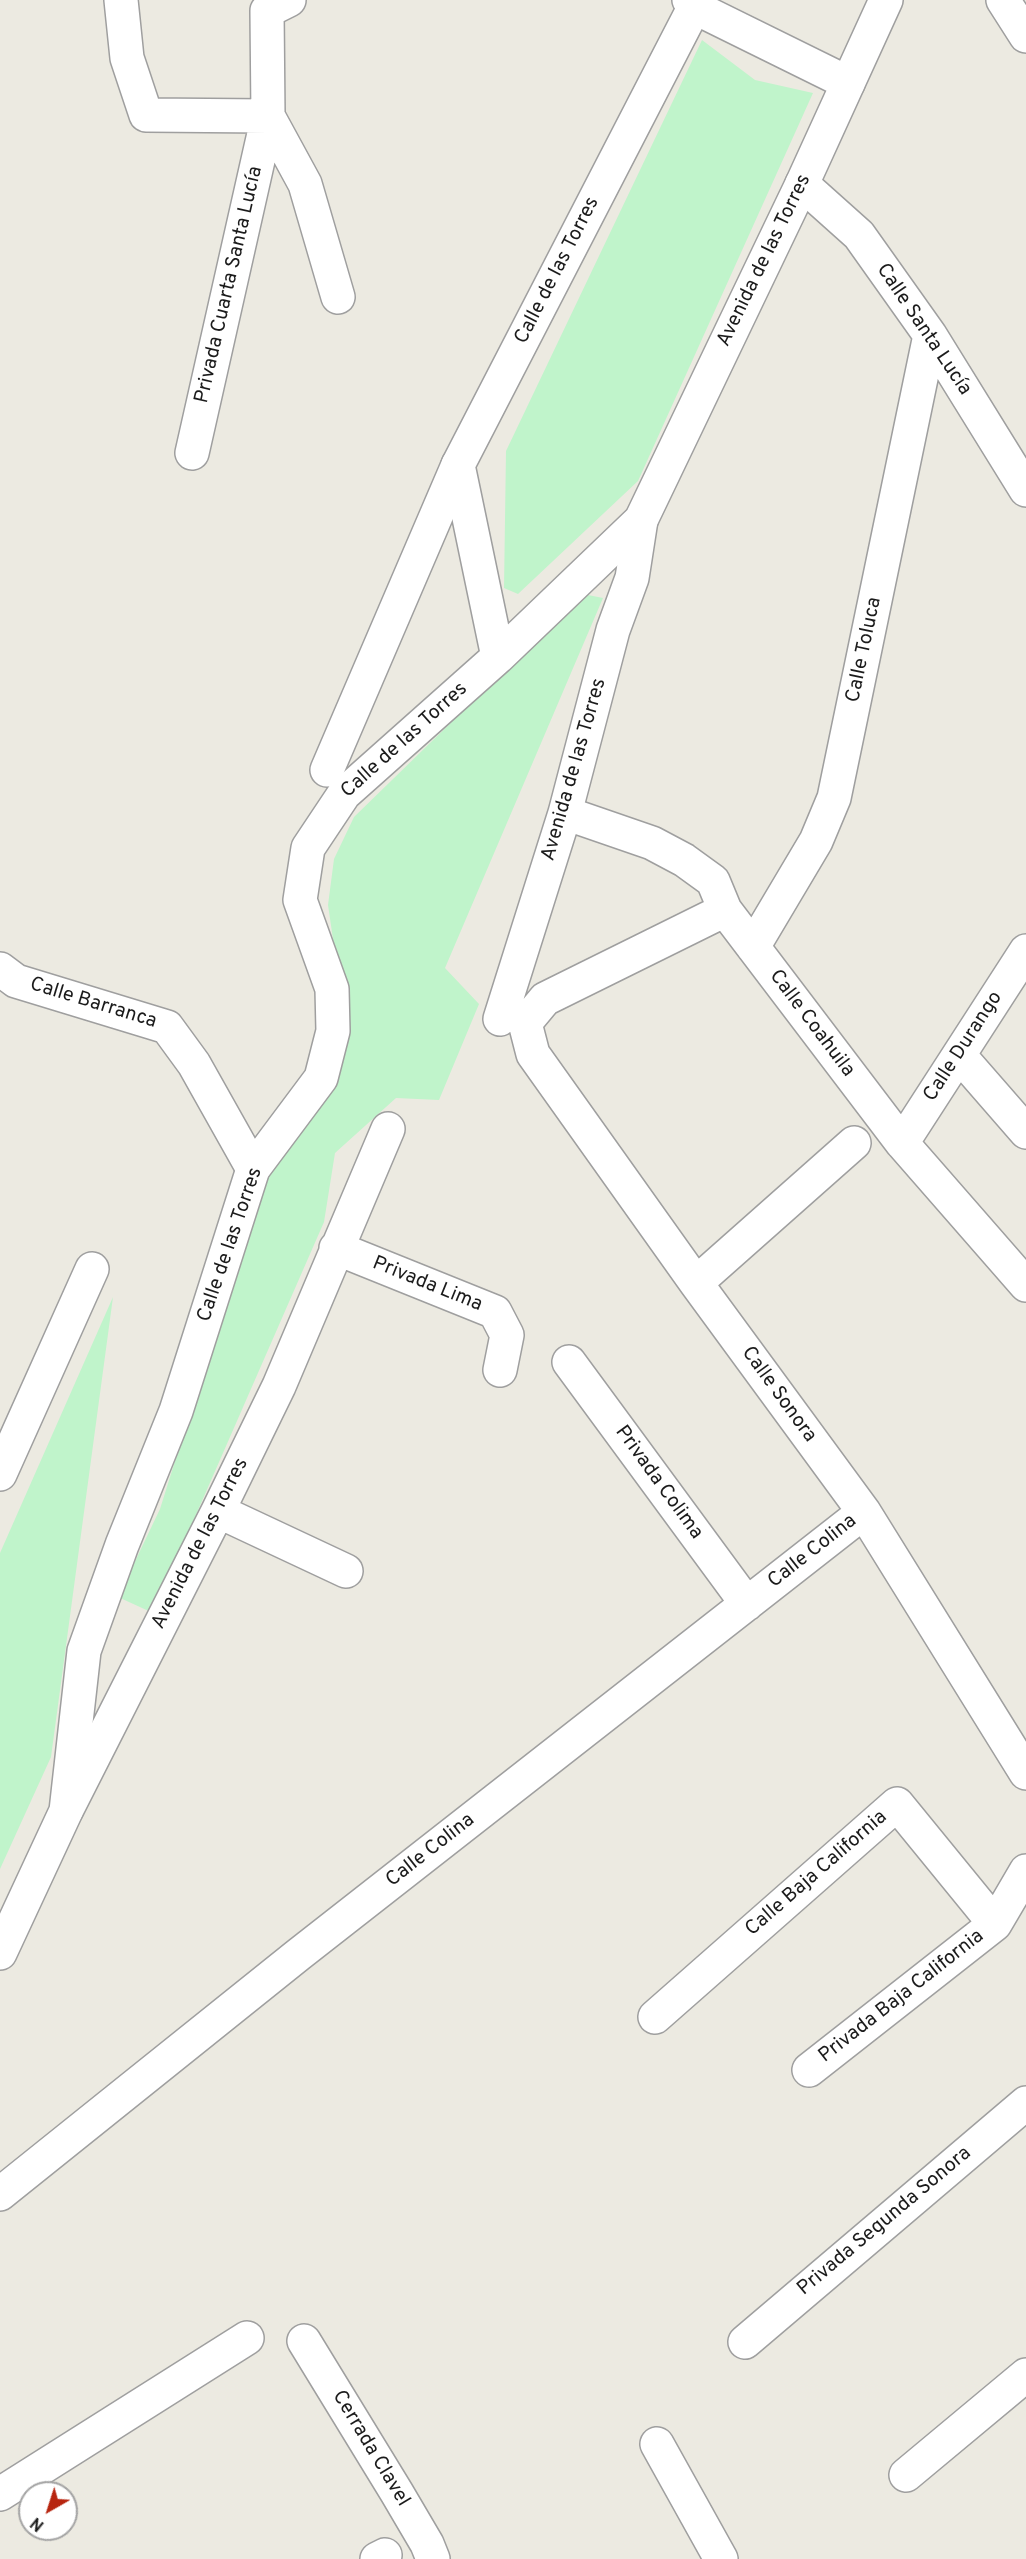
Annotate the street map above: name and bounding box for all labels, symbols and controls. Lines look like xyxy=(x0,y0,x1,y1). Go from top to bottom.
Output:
street label: Privada Cuarta Santa Lucía xyxy=(191,164,269,406)
street label: Avenida de las Torres xyxy=(713,171,817,351)
street label: Calle de las Torres xyxy=(511,193,605,349)
street label: Calle Santa Lucía xyxy=(870,260,976,400)
street label: Calle Toluca xyxy=(842,595,888,705)
street label: Avenida de las Torres xyxy=(537,676,613,864)
street label: Calle de las Torres xyxy=(337,678,473,804)
street label: Calle Coahuila xyxy=(763,966,859,1082)
street label: Calle Barranca xyxy=(27,973,159,1035)
street label: Calle Durango xyxy=(919,987,1009,1107)
street label: Calle de las Torres xyxy=(193,1165,269,1325)
street label: Privada Lima xyxy=(369,1252,485,1318)
street label: Calle Sonora xyxy=(735,1342,821,1448)
street label: Privada Colima xyxy=(609,1422,707,1544)
street label: Avenida de las Torres xyxy=(147,1454,255,1634)
street label: Calle Colina xyxy=(764,1510,862,1594)
street label: Calle Baja California xyxy=(741,1806,893,1942)
street label: Calle Colina xyxy=(382,1809,480,1893)
street label: Privada Baja California xyxy=(815,1925,989,2069)
street label: Privada Segunda Sonora xyxy=(793,2142,977,2302)
street label: Cerrada Clavel xyxy=(326,2387,414,2511)
north arrow xyxy=(18,2481,78,2541)
text: N xyxy=(27,2512,49,2535)

